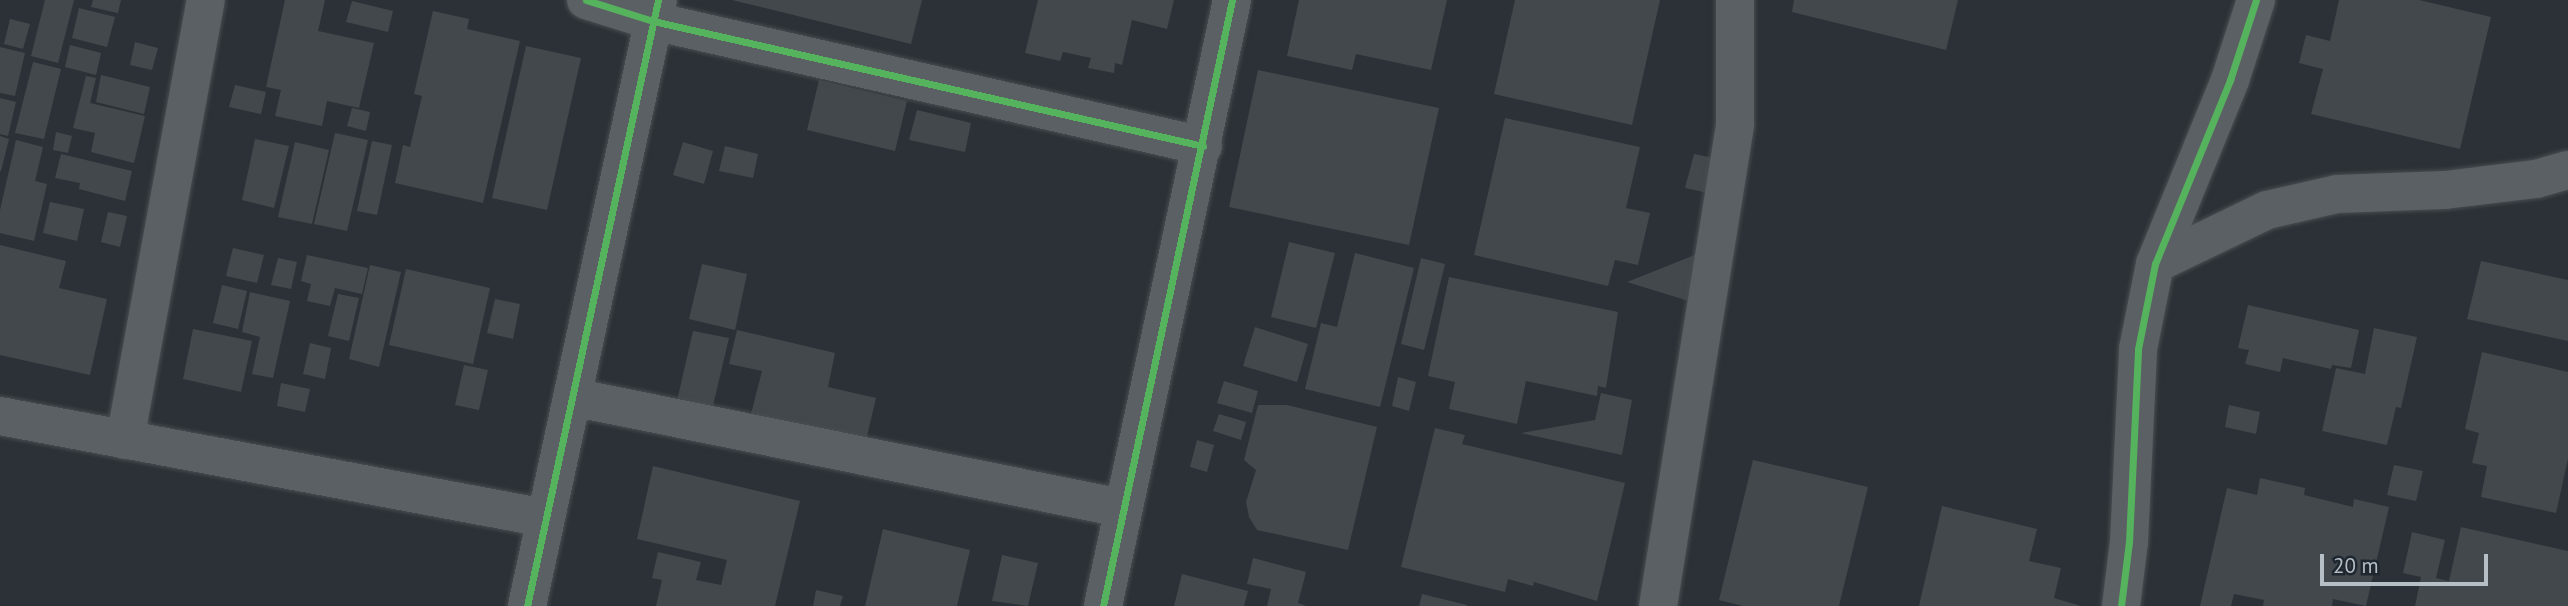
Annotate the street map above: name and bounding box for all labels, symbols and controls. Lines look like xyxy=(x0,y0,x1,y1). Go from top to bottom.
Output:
scale bar xyxy=(2323,540,2491,584)
text: 20 m xyxy=(2333,552,2379,579)

